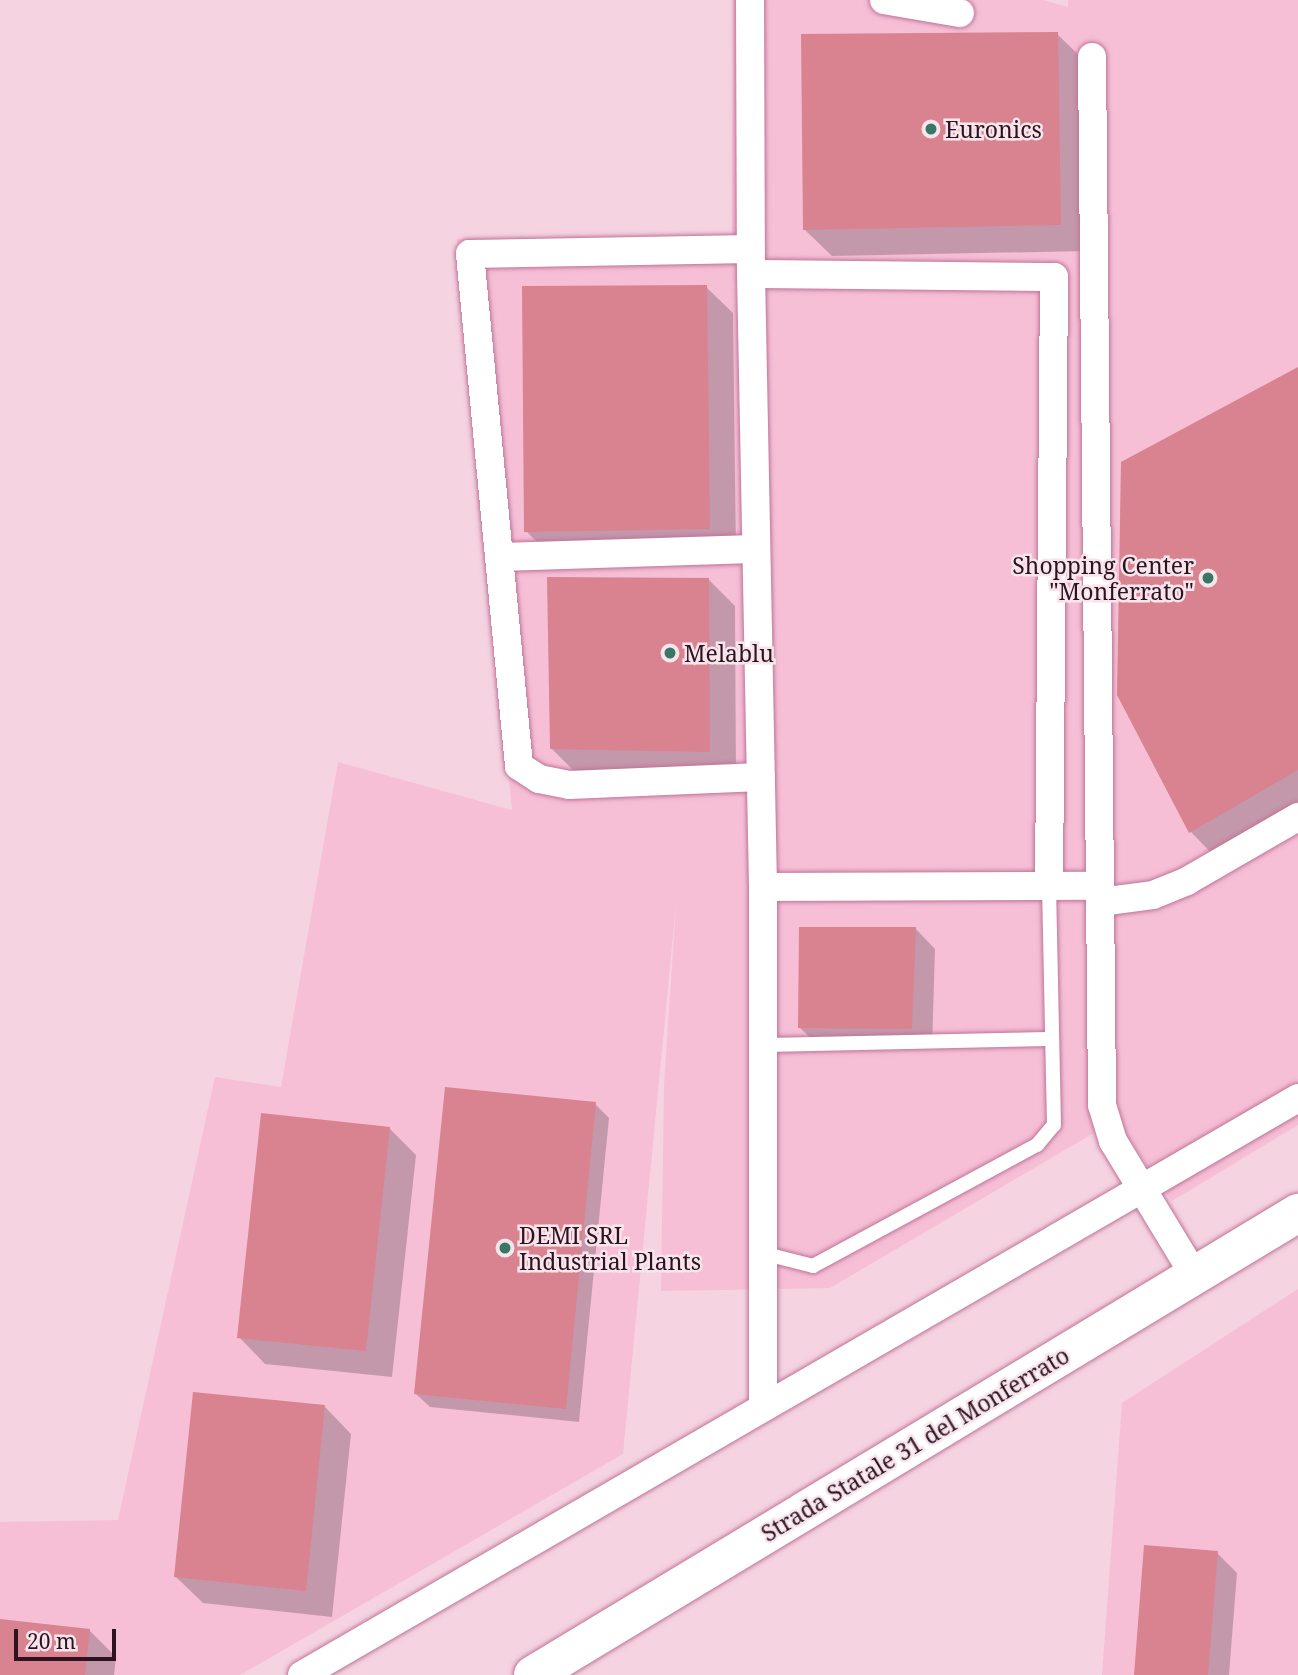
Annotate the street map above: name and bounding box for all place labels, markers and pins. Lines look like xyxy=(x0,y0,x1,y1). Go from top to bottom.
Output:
place label: Euronics xyxy=(945,115,1042,143)
marker: Euronics xyxy=(923,121,939,137)
place label: Shopping Center "Monferrato" xyxy=(1012,551,1194,605)
marker: Shopping Center "Monferrato" xyxy=(1200,570,1216,586)
place label: Melablu xyxy=(684,639,774,667)
marker: Melablu xyxy=(662,645,678,661)
place label: DEMI SRL Industrial Plants xyxy=(519,1221,701,1275)
marker: DEMI SRL Industrial Plants xyxy=(497,1240,513,1256)

